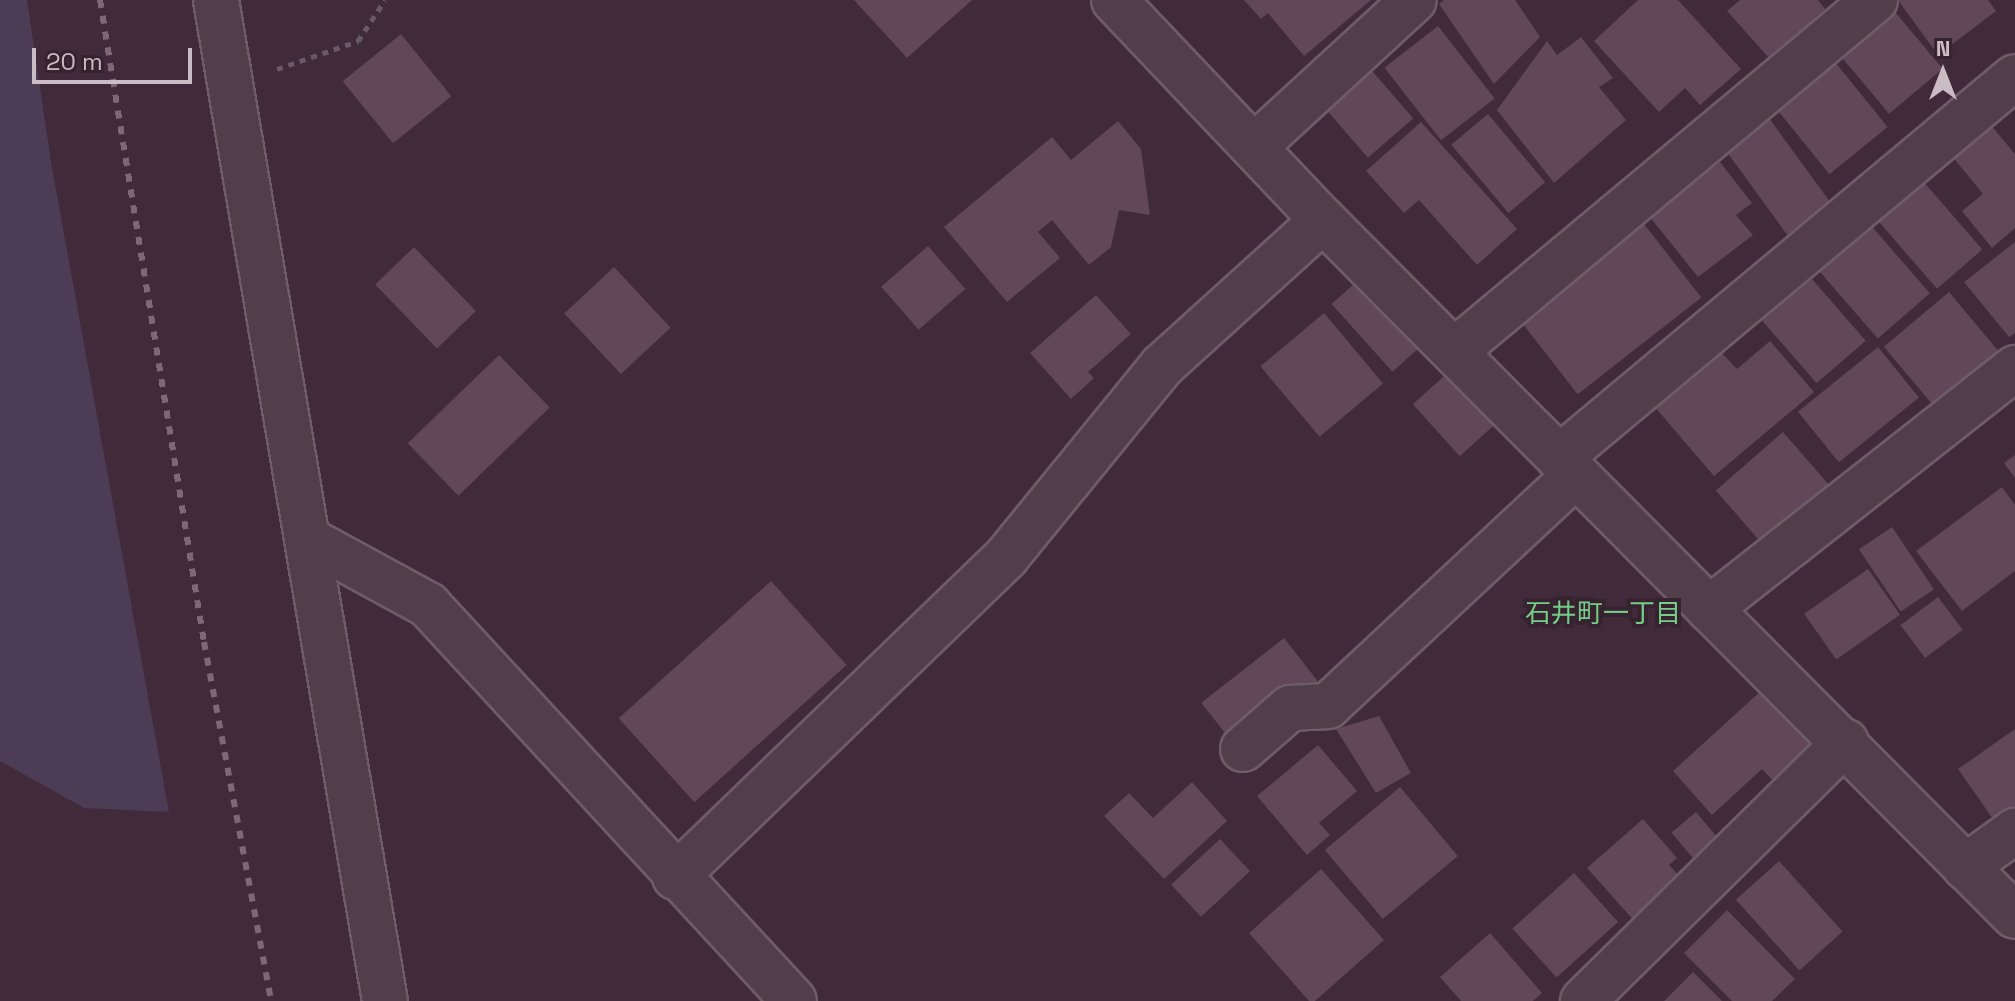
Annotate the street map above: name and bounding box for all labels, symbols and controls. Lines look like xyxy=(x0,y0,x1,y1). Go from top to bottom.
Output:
scale bar xyxy=(36,32,196,82)
north arrow xyxy=(1903,32,1983,112)
text: N xyxy=(1936,34,1950,62)
text: 20 m xyxy=(46,46,103,77)
district label: 石井町一丁目 xyxy=(1525,598,1681,630)

